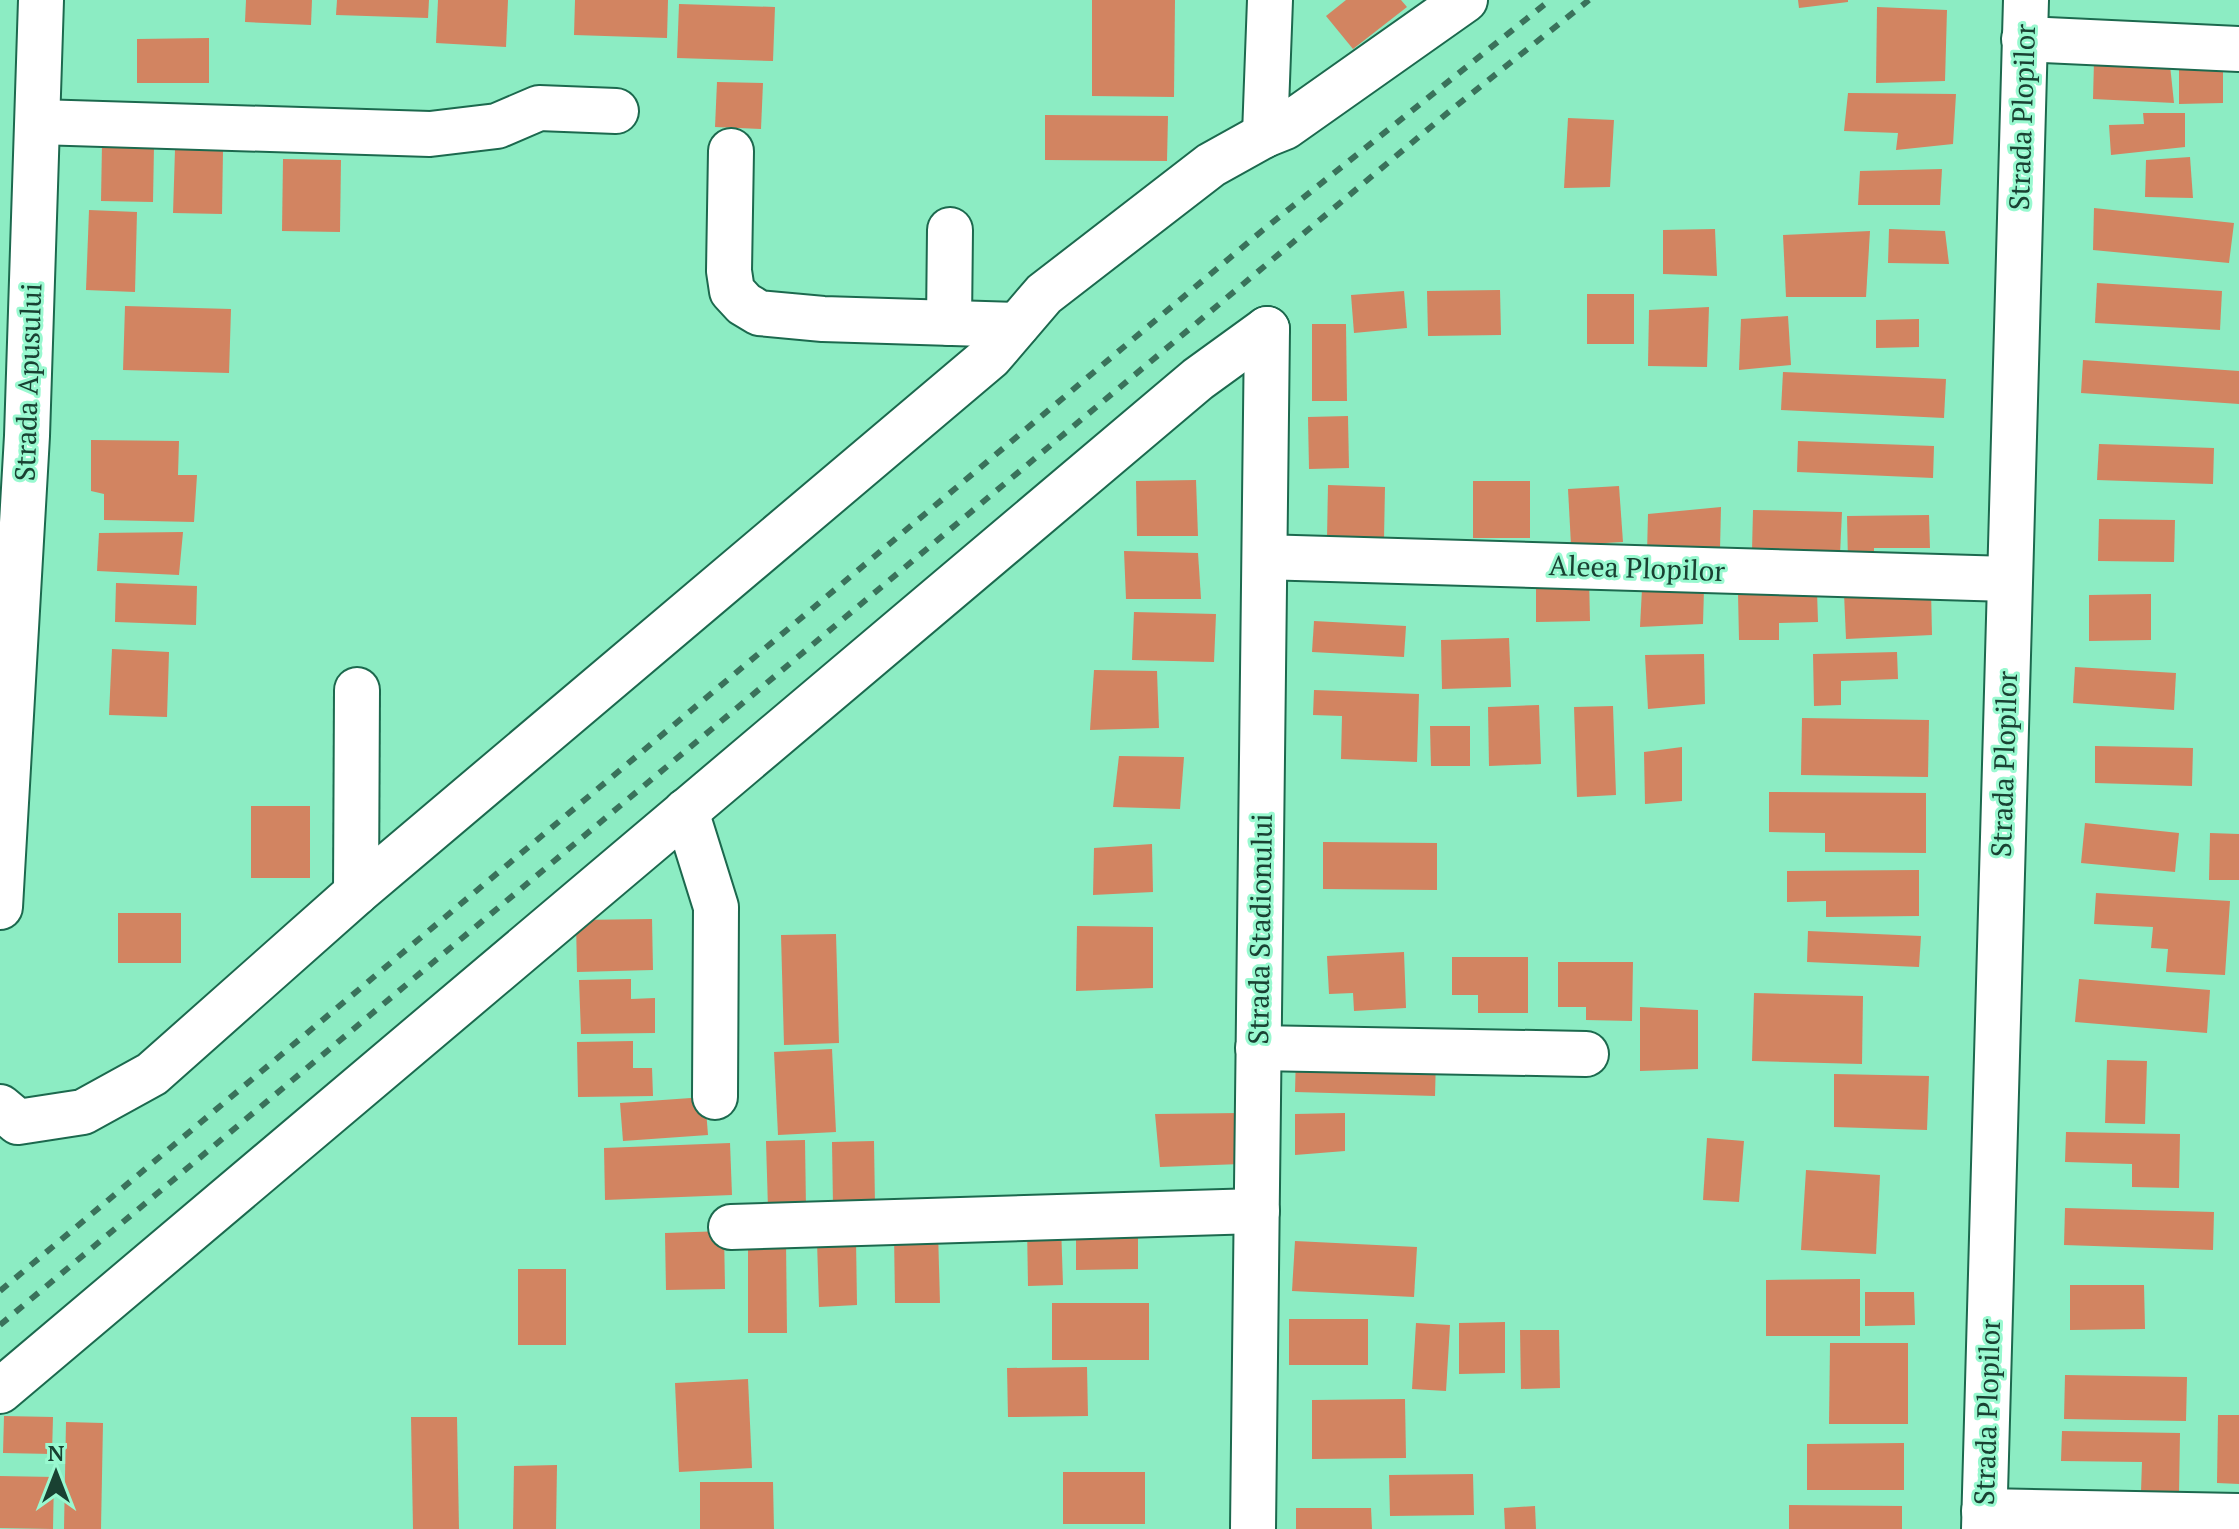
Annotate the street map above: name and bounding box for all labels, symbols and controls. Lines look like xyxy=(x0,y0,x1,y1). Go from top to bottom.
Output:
street label: Strada Plopilor xyxy=(2000,23,2043,211)
street label: Strada Apusului xyxy=(6,282,49,482)
street label: Aleea Plopilor xyxy=(1548,546,1726,589)
street label: Strada Plopilor xyxy=(1982,670,2025,858)
street label: Strada Stadionului xyxy=(1239,813,1280,1045)
street label: Strada Plopilor xyxy=(1965,1318,2008,1506)
north arrow xyxy=(16,1433,96,1513)
text: N xyxy=(48,1438,65,1467)

